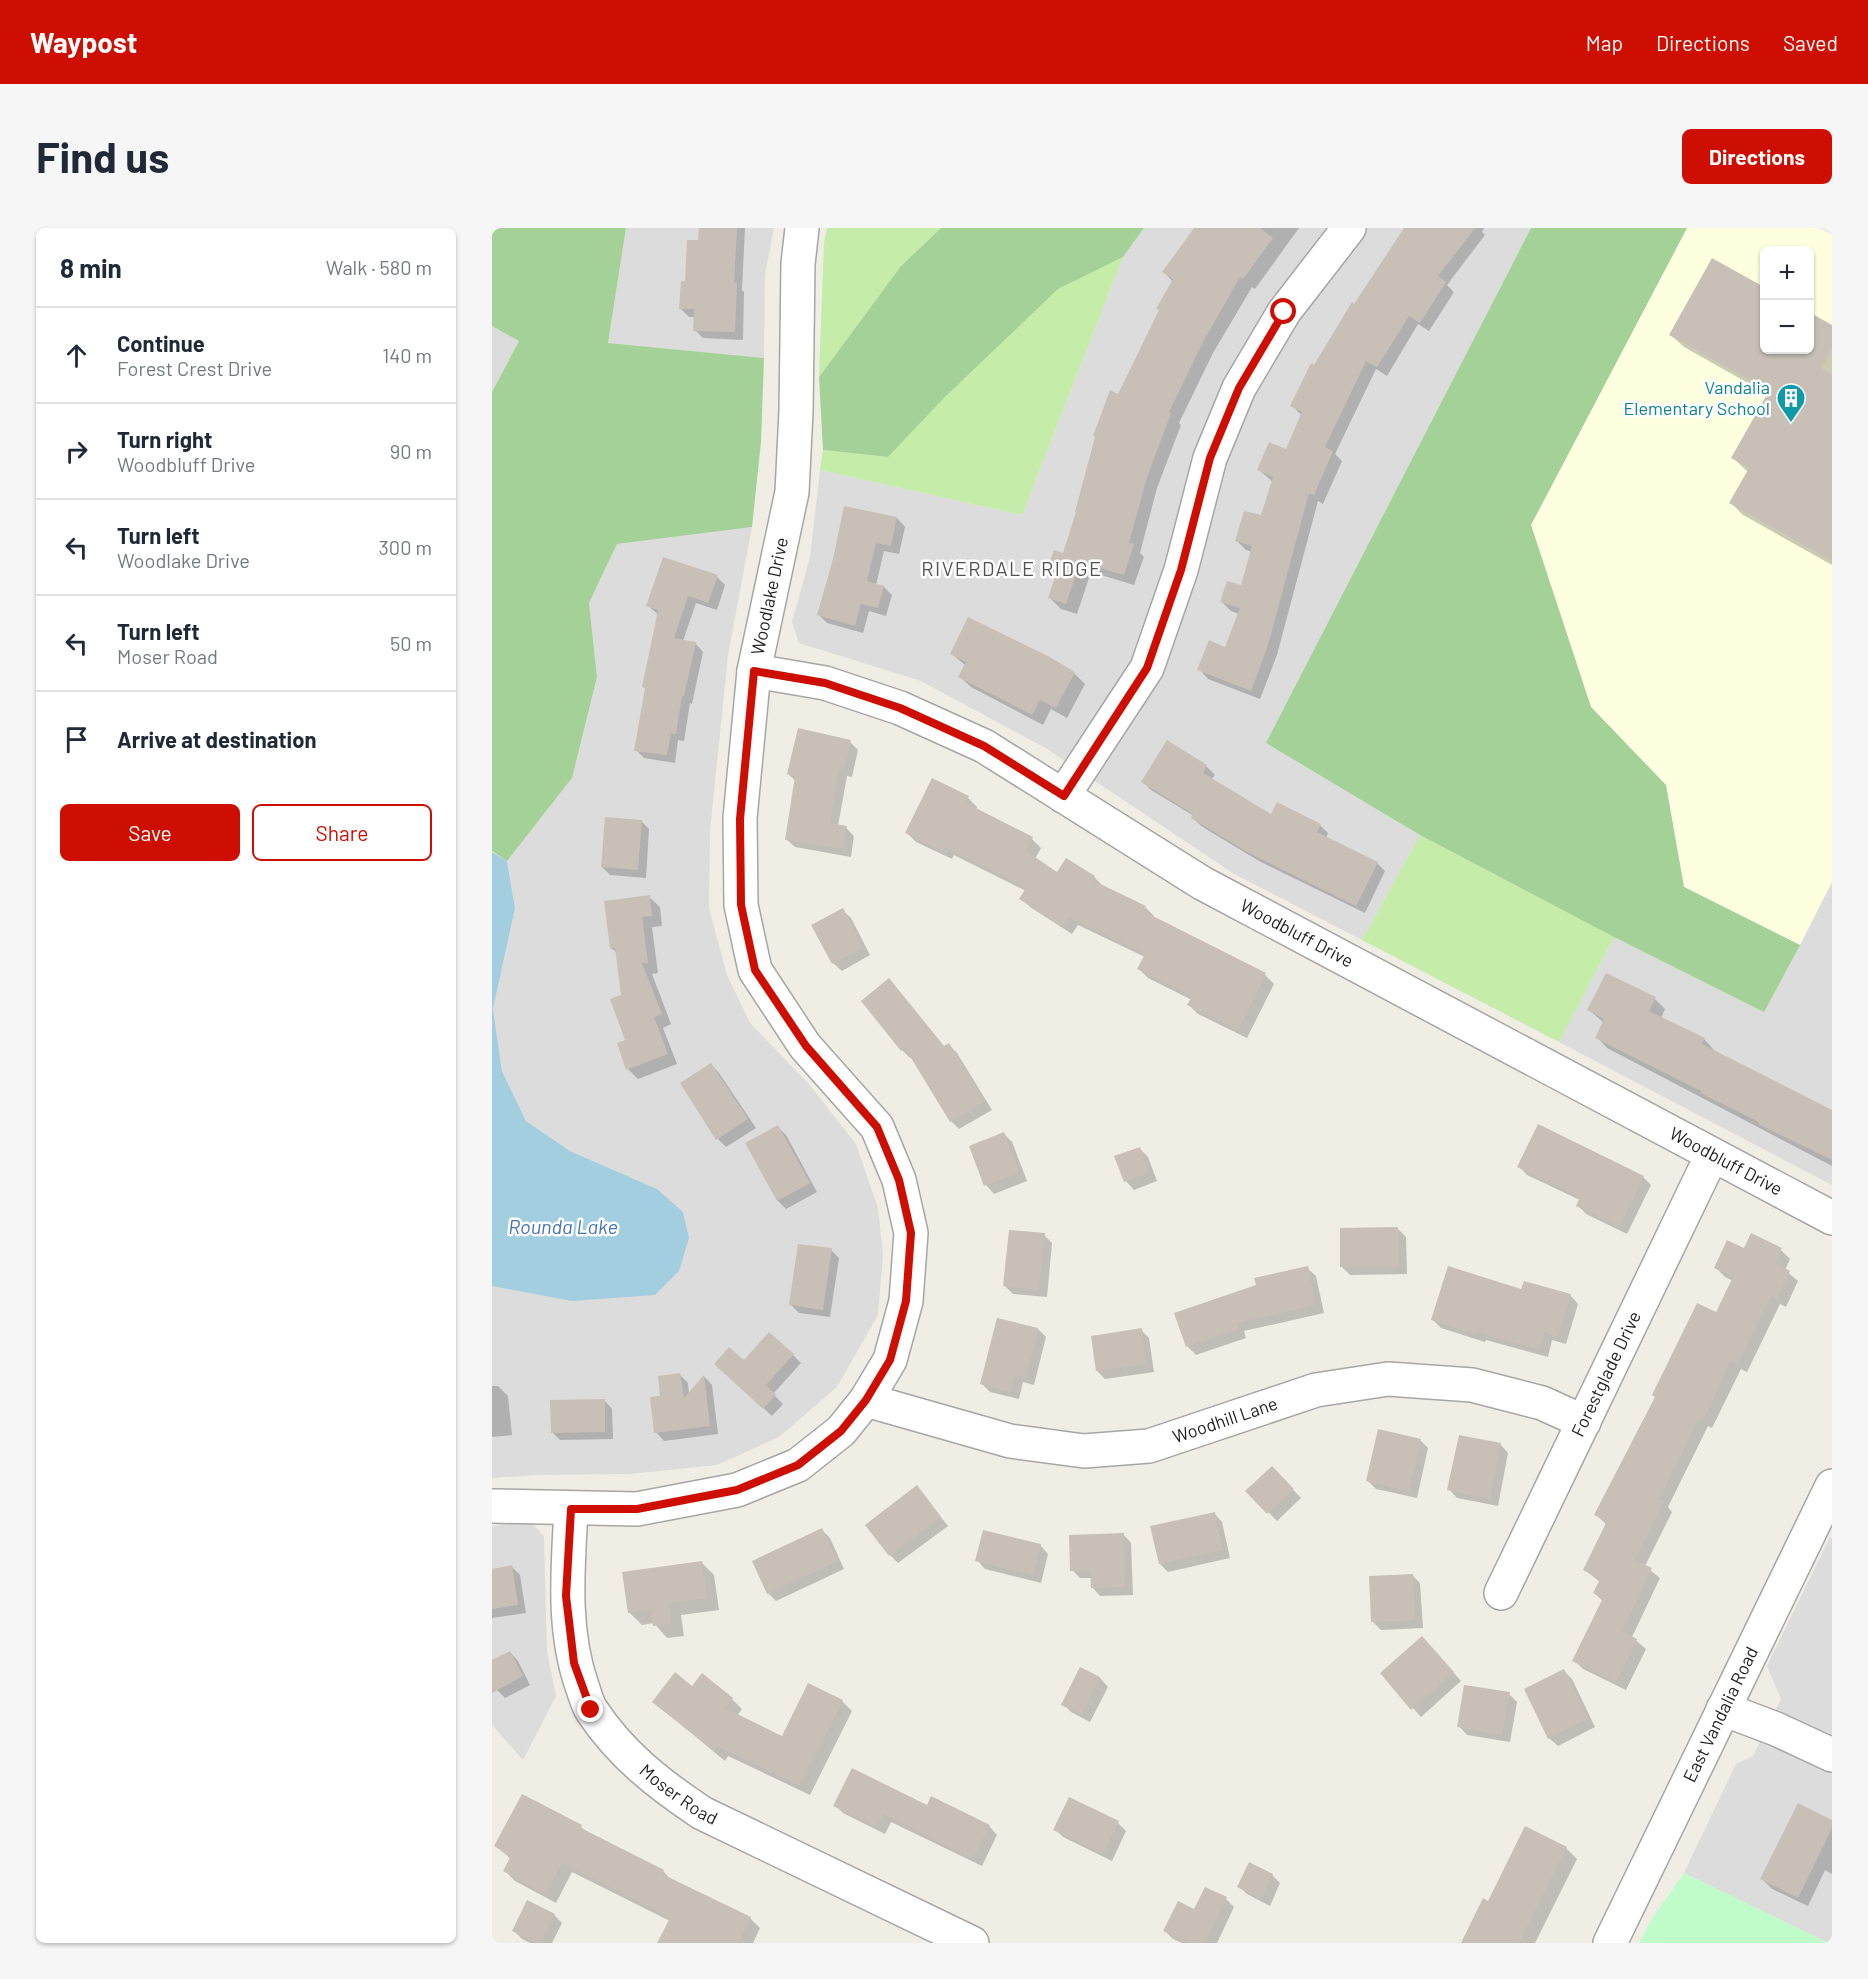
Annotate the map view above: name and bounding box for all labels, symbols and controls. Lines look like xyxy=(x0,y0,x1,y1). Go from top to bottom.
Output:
text: Waypost xyxy=(30,25,137,59)
text: Map xyxy=(1586,30,1623,55)
text: Directions xyxy=(1656,30,1750,55)
text: Saved xyxy=(1783,30,1838,55)
button: Directions xyxy=(1682,129,1832,184)
text: Find us xyxy=(36,131,169,181)
map controls xyxy=(1760,246,1814,354)
button: + xyxy=(1760,246,1814,300)
text: 8 min xyxy=(60,252,122,283)
text: Walk · 580 m xyxy=(326,255,432,279)
route start xyxy=(1270,298,1296,324)
button: − xyxy=(1760,300,1814,354)
text: Continue xyxy=(117,330,205,356)
icon: ahead xyxy=(60,339,93,372)
text: 140 m xyxy=(382,343,432,367)
text: Forest Crest Drive xyxy=(117,356,272,380)
place label: Vandalia Elementary School xyxy=(1623,376,1770,419)
building icon: Vandalia Elementary School xyxy=(1775,382,1807,424)
text: Turn right xyxy=(117,426,212,452)
icon: right xyxy=(60,435,93,468)
text: 90 m xyxy=(390,439,432,463)
text: Woodbluff Drive xyxy=(117,452,255,476)
text: Turn left xyxy=(117,522,200,548)
icon: left xyxy=(60,531,93,564)
text: 300 m xyxy=(379,535,432,559)
street label: Woodlake Drive xyxy=(746,535,792,657)
text: Woodlake Drive xyxy=(117,548,250,572)
district label: RIVERDALE RIDGE xyxy=(921,556,1103,580)
text: Turn left xyxy=(117,618,200,644)
icon: left xyxy=(60,627,93,660)
text: 50 m xyxy=(390,631,432,655)
text: Moser Road xyxy=(117,644,218,668)
icon: arrive xyxy=(60,723,93,756)
text: Arrive at destination xyxy=(117,726,316,752)
button: Save xyxy=(60,804,240,861)
button: Share xyxy=(252,804,432,861)
street label: Woodbluff Drive xyxy=(1237,894,1357,971)
street label: Woodbluff Drive xyxy=(1666,1122,1786,1200)
water label: Rounda Lake xyxy=(508,1214,618,1238)
street label: Forestglade Drive xyxy=(1566,1307,1645,1440)
street label: Woodhill Lane xyxy=(1170,1392,1280,1447)
street label: East Vandalia Road xyxy=(1678,1643,1762,1785)
route end xyxy=(577,1696,603,1722)
street label: Moser Road xyxy=(635,1759,721,1829)

